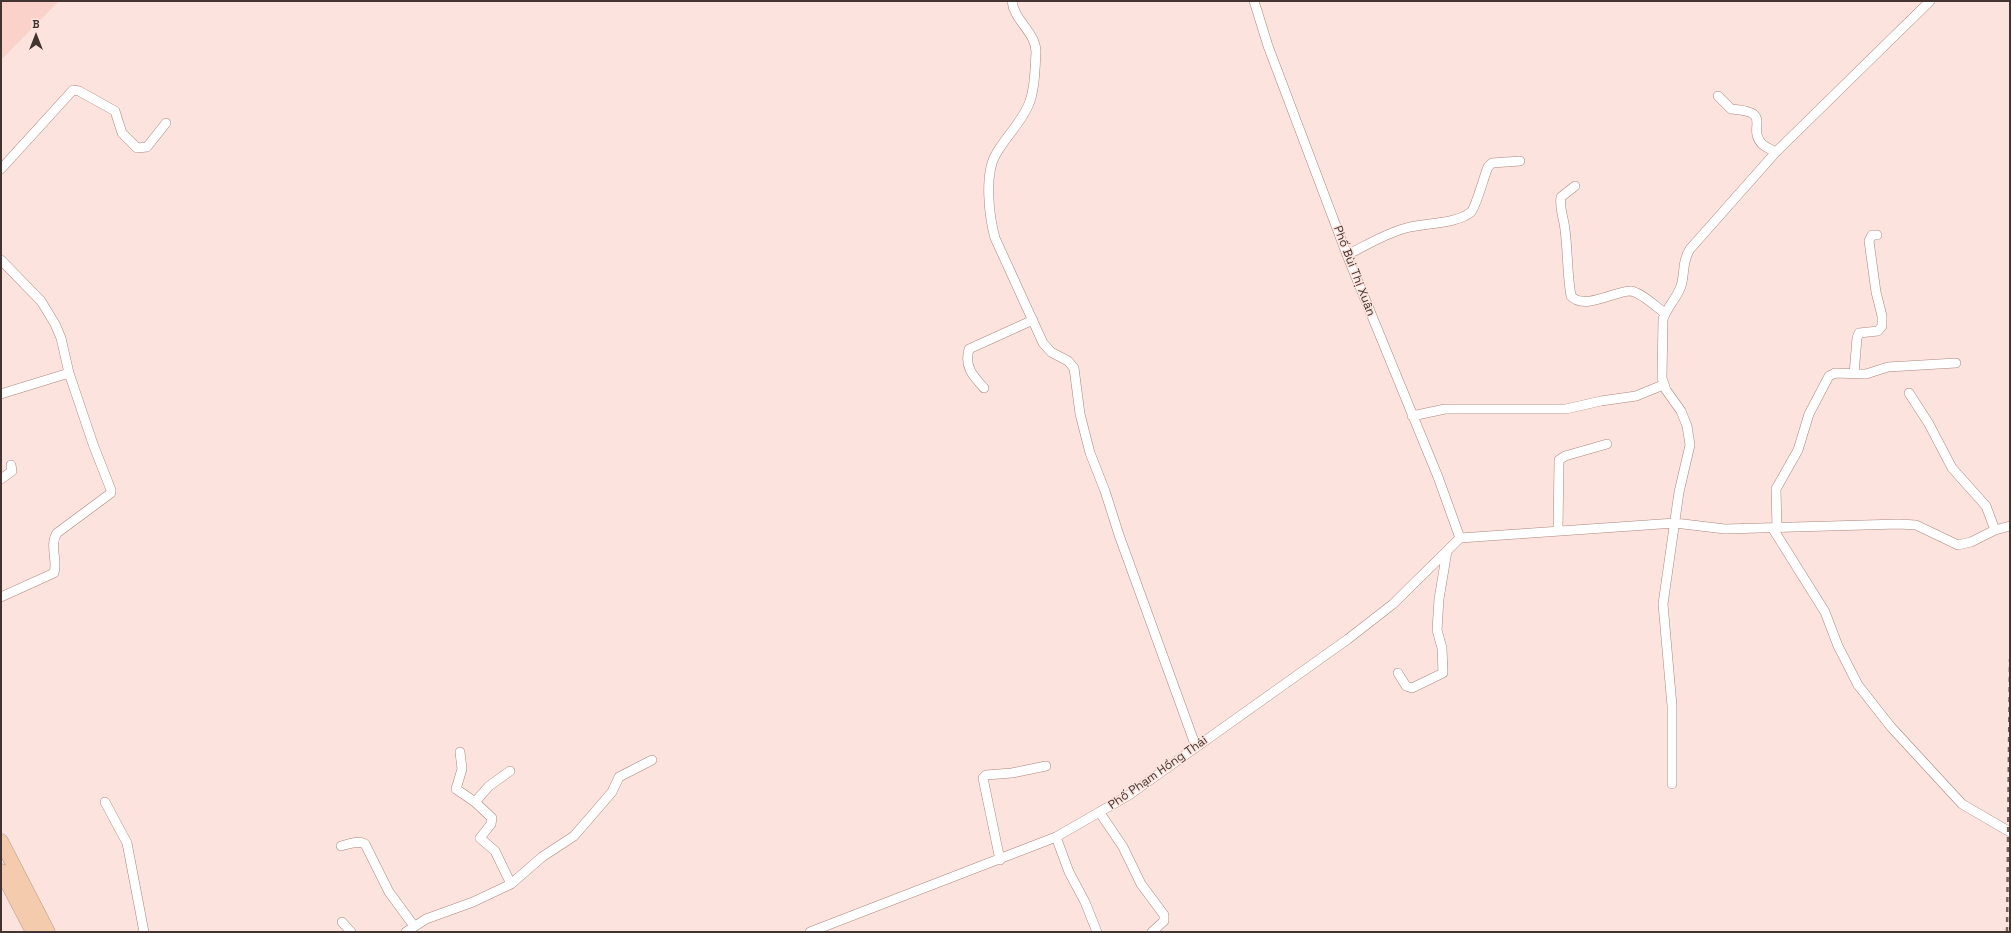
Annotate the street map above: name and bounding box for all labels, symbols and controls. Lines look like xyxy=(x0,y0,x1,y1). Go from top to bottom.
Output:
north arrow xyxy=(16,16,56,56)
text: B xyxy=(32,17,40,31)
street label: Phố Bùi Thị Xuân xyxy=(1330,224,1378,318)
street label: Phố Phạm Hồng Thái xyxy=(1106,733,1210,813)

